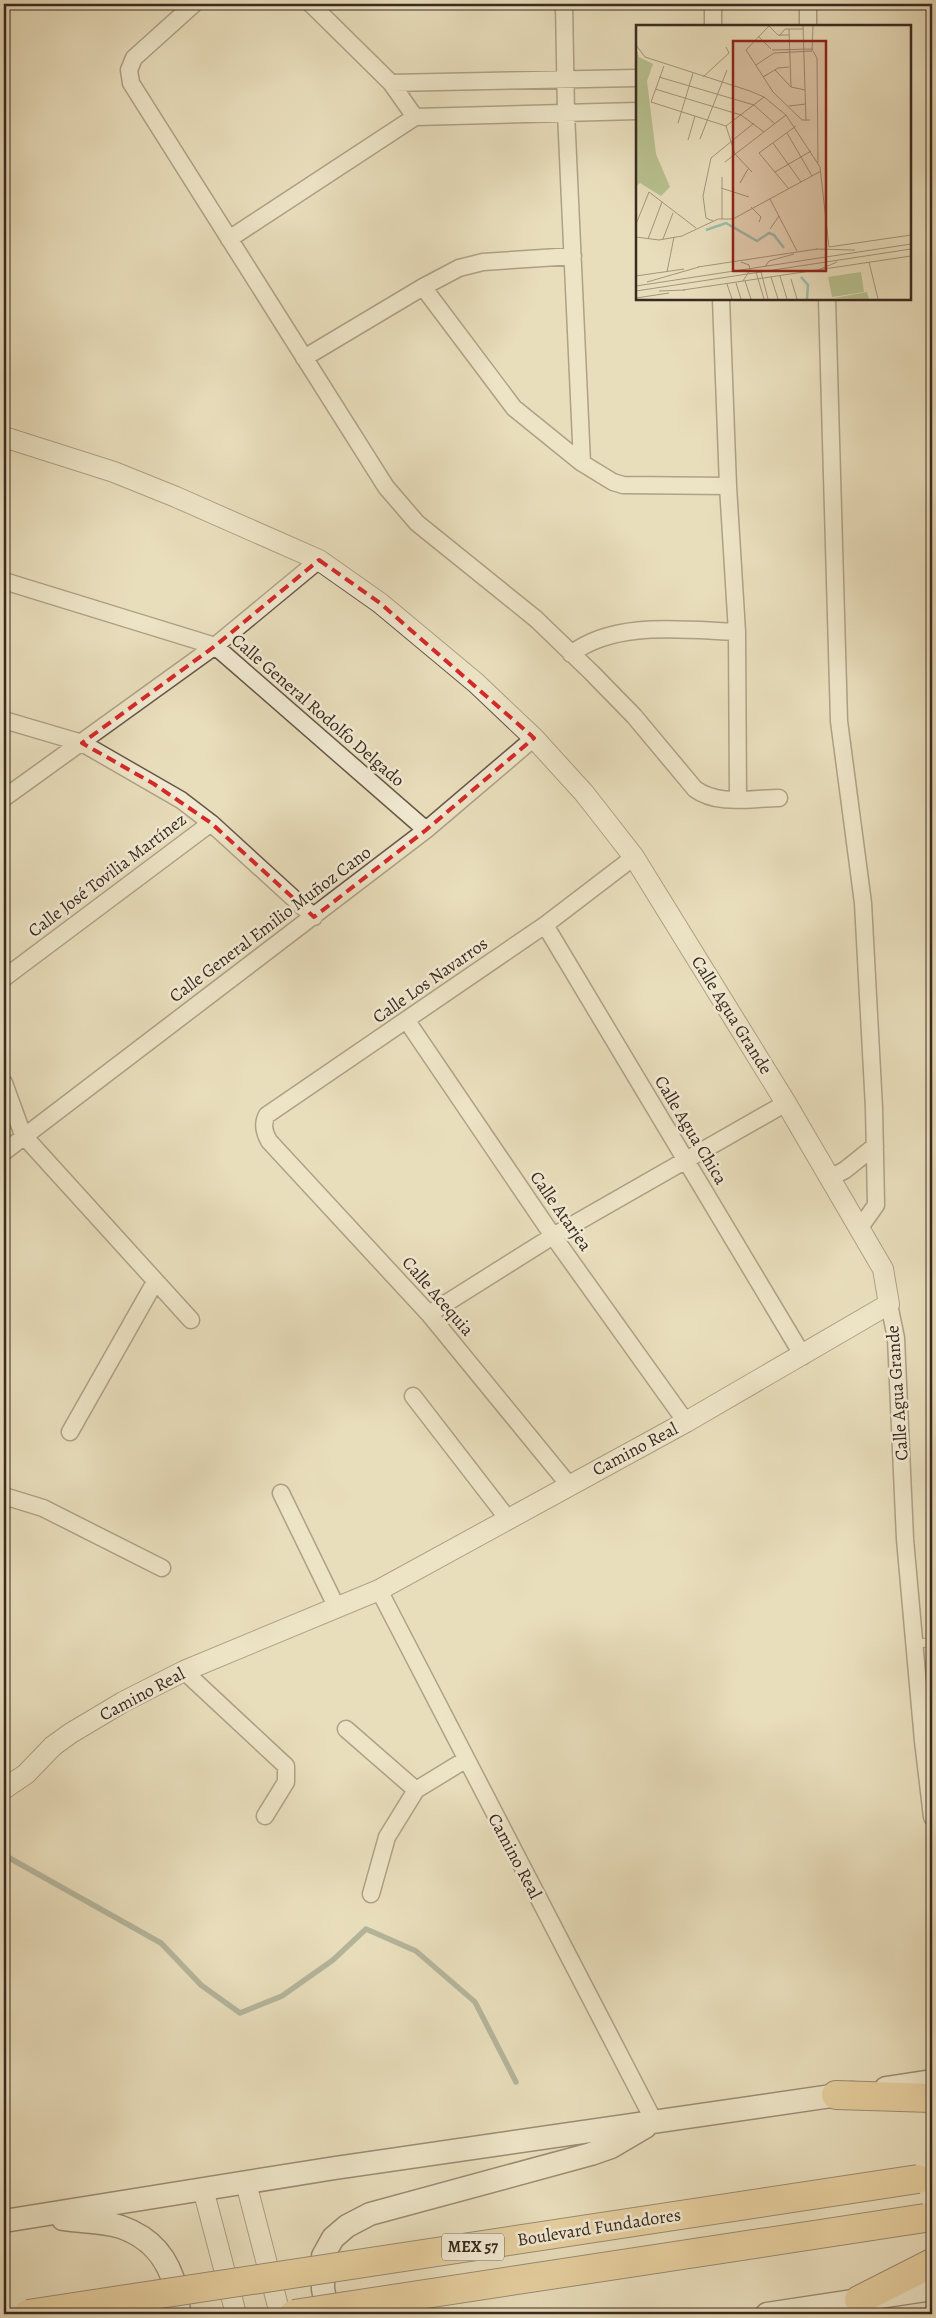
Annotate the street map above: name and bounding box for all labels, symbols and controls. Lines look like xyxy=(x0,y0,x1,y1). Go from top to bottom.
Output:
inset map xyxy=(636,25,911,300)
street label: Calle General Rodolfo Delgado xyxy=(226,628,410,792)
street label: Calle José Tovilia Martínez xyxy=(23,807,191,943)
street label: Calle General Emilio Muñoz Cano xyxy=(164,840,376,1008)
street label: Calle Los Navarros xyxy=(368,931,492,1029)
street label: Calle Agua Grande xyxy=(686,951,778,1079)
street label: Calle Agua Chica xyxy=(649,1071,733,1189)
street label: Calle Atarjea xyxy=(525,1166,598,1256)
street label: Calle Acequia xyxy=(397,1251,480,1341)
street label: Calle Agua Grande xyxy=(880,1325,914,1461)
street label: Camino Real xyxy=(588,1416,682,1482)
street label: Camino Real xyxy=(95,1661,189,1727)
street label: Camino Real xyxy=(482,1809,548,1903)
street label: Boulevard Fundadores xyxy=(515,2202,683,2252)
road number: MEX 57 xyxy=(442,2234,504,2260)

